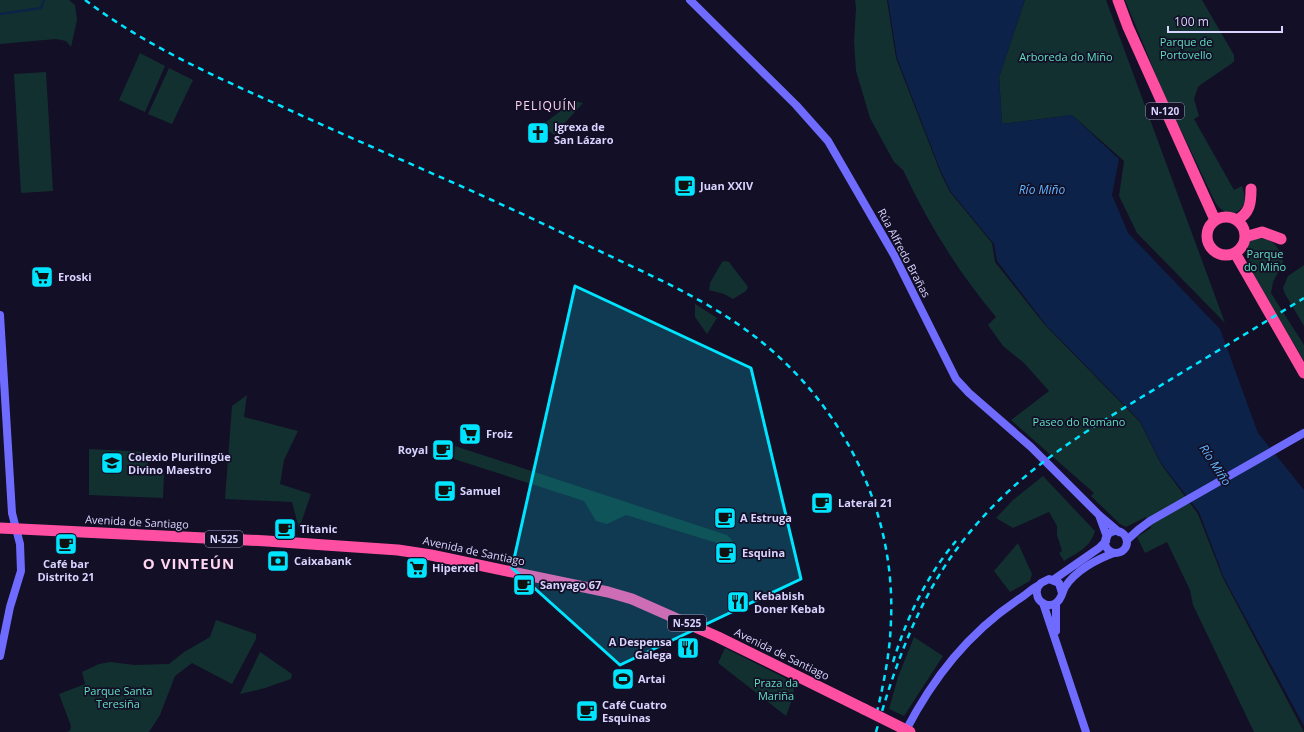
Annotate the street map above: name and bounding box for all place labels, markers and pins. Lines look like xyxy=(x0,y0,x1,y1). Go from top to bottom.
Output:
place label: Igrexa de San Lázaro xyxy=(554,119,614,147)
church icon: Igrexa de San Lázaro xyxy=(525,120,551,146)
cafe icon: Juan XXIV xyxy=(672,173,698,199)
place label: Juan XXIV xyxy=(699,178,754,193)
supermarket icon: Eroski xyxy=(29,264,55,290)
place label: Eroski xyxy=(58,269,92,284)
supermarket icon: Froiz xyxy=(457,421,483,447)
place label: Froiz xyxy=(486,426,513,441)
cafe icon: Royal xyxy=(430,437,456,463)
place label: Royal xyxy=(398,442,428,457)
place label: Colexio Plurilingüe Divino Maestro xyxy=(128,449,231,477)
school or university icon: Colexio Plurilingüe Divino Maestro xyxy=(99,450,125,476)
cafe icon: Samuel xyxy=(432,478,458,504)
place label: Samuel xyxy=(460,483,501,498)
cafe icon: Lateral 21 xyxy=(809,490,835,516)
place label: Lateral 21 xyxy=(838,495,893,510)
cafe icon: A Estruga xyxy=(712,505,738,531)
place label: A Estruga xyxy=(740,510,792,525)
cafe icon: Titanic xyxy=(272,516,298,542)
place label: Titanic xyxy=(300,521,338,536)
cafe icon: Café bar Distrito 21 xyxy=(53,531,79,557)
cafe icon: Esquina xyxy=(713,540,739,566)
place label: Esquina xyxy=(742,545,785,560)
bank icon: Caixabank xyxy=(265,548,291,574)
place label: Caixabank xyxy=(294,553,352,568)
supermarket icon: Hiperxel xyxy=(404,555,430,581)
place label: Café bar Distrito 21 xyxy=(37,556,95,584)
place label: Hiperxel xyxy=(432,560,478,575)
cafe icon: Sanyago 67 xyxy=(511,572,537,598)
place label: Sanyago 67 xyxy=(540,577,601,592)
place label: Kebabish Doner Kebab xyxy=(754,588,825,616)
restaurant icon: Kebabish Doner Kebab xyxy=(725,589,751,615)
place label: A Despensa Galega xyxy=(609,634,672,662)
restaurant icon: A Despensa Galega xyxy=(675,635,701,661)
sports icon: Artai xyxy=(610,666,636,692)
place label: Artai xyxy=(638,671,665,686)
place label: Café Cuatro Esquinas xyxy=(602,697,667,725)
cafe icon: Café Cuatro Esquinas xyxy=(574,698,600,724)

